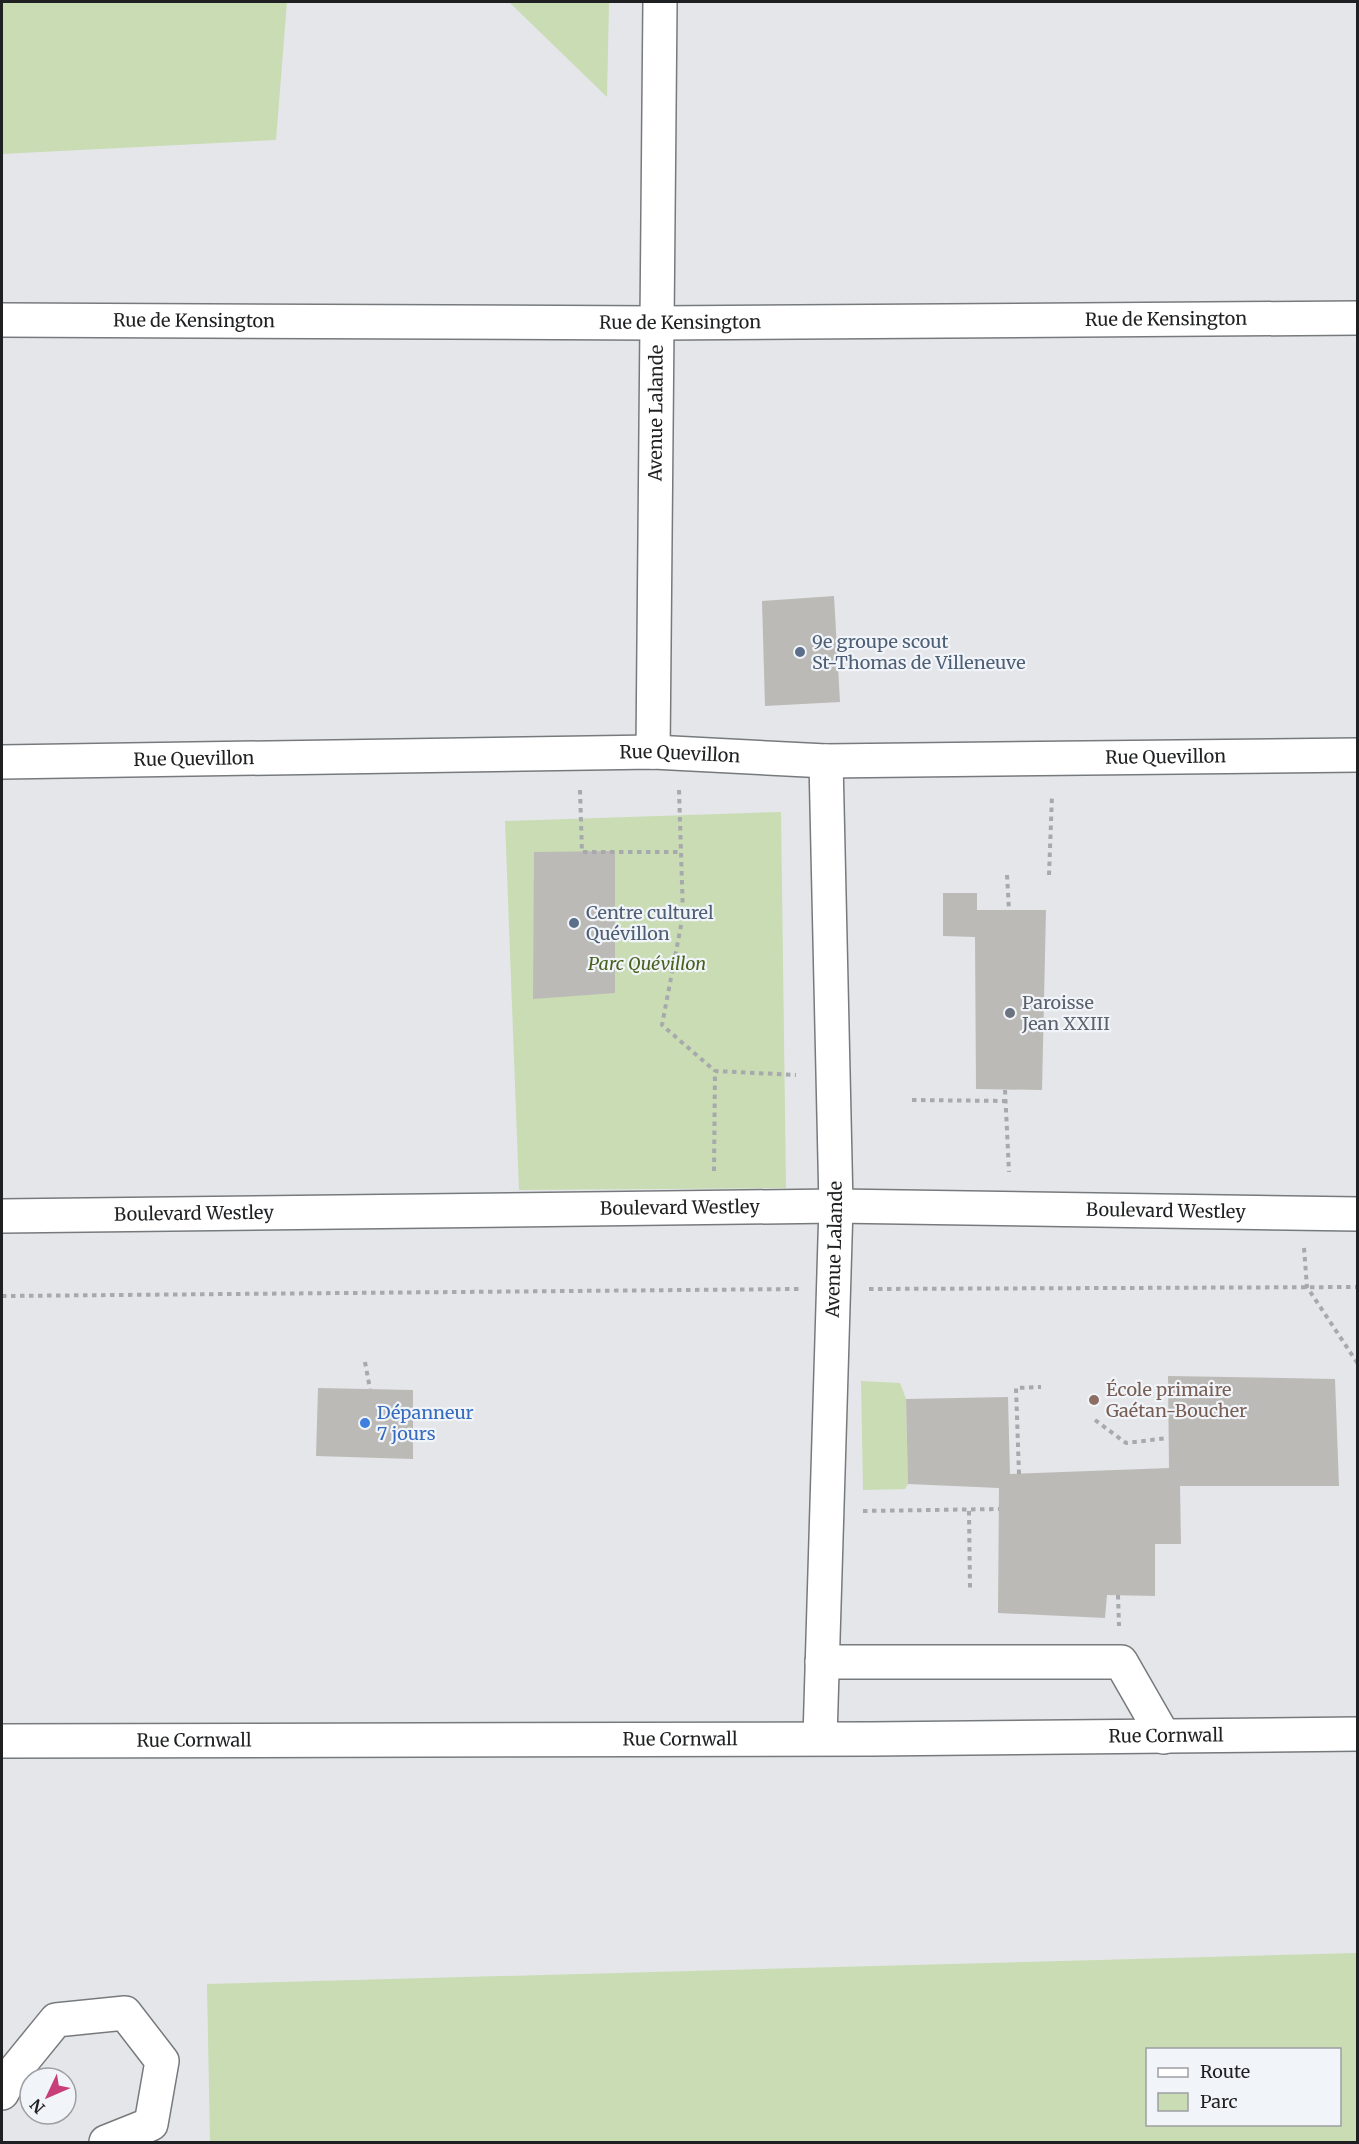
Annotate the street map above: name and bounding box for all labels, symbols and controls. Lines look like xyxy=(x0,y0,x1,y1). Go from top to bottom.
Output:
street label: Rue de Kensington xyxy=(1085,307,1247,331)
street label: Rue de Kensington xyxy=(113,309,275,332)
street label: Rue de Kensington xyxy=(599,310,761,334)
street label: Avenue Lalande xyxy=(644,345,668,482)
place label: 9e groupe scout St-Thomas de Villeneuve xyxy=(812,630,1026,674)
marker: 9e groupe scout St-Thomas de Villeneuve xyxy=(793,645,807,659)
street label: Rue Quevillon xyxy=(619,740,741,768)
street label: Rue Quevillon xyxy=(1105,744,1226,769)
street label: Rue Quevillon xyxy=(133,746,255,771)
place label: Centre culturel Quévillon xyxy=(586,901,714,945)
marker: Centre culturel Quévillon xyxy=(567,916,581,930)
park label: Parc Quévillon xyxy=(588,952,706,975)
place label: Paroisse Jean XXIII xyxy=(1021,991,1110,1035)
marker: Paroisse Jean XXIII xyxy=(1003,1006,1017,1020)
street label: Avenue Lalande xyxy=(821,1181,847,1319)
street label: Boulevard Westley xyxy=(600,1195,761,1220)
street label: Boulevard Westley xyxy=(1086,1198,1247,1223)
street label: Boulevard Westley xyxy=(114,1201,275,1226)
place label: École primaire Gaétan-Boucher xyxy=(1106,1378,1247,1422)
marker: École primaire Gaétan-Boucher xyxy=(1087,1393,1101,1407)
place label: Dépanneur 7 jours xyxy=(377,1401,474,1445)
marker: Dépanneur 7 jours xyxy=(358,1416,372,1430)
street label: Rue Cornwall xyxy=(1108,1723,1224,1748)
street label: Rue Cornwall xyxy=(622,1727,738,1751)
street label: Rue Cornwall xyxy=(136,1728,252,1752)
legend xyxy=(1146,2048,1341,2126)
text: Route xyxy=(1200,2060,1250,2083)
north arrow xyxy=(18,2066,78,2126)
text: Parc xyxy=(1200,2090,1238,2113)
text: N xyxy=(25,2095,49,2118)

